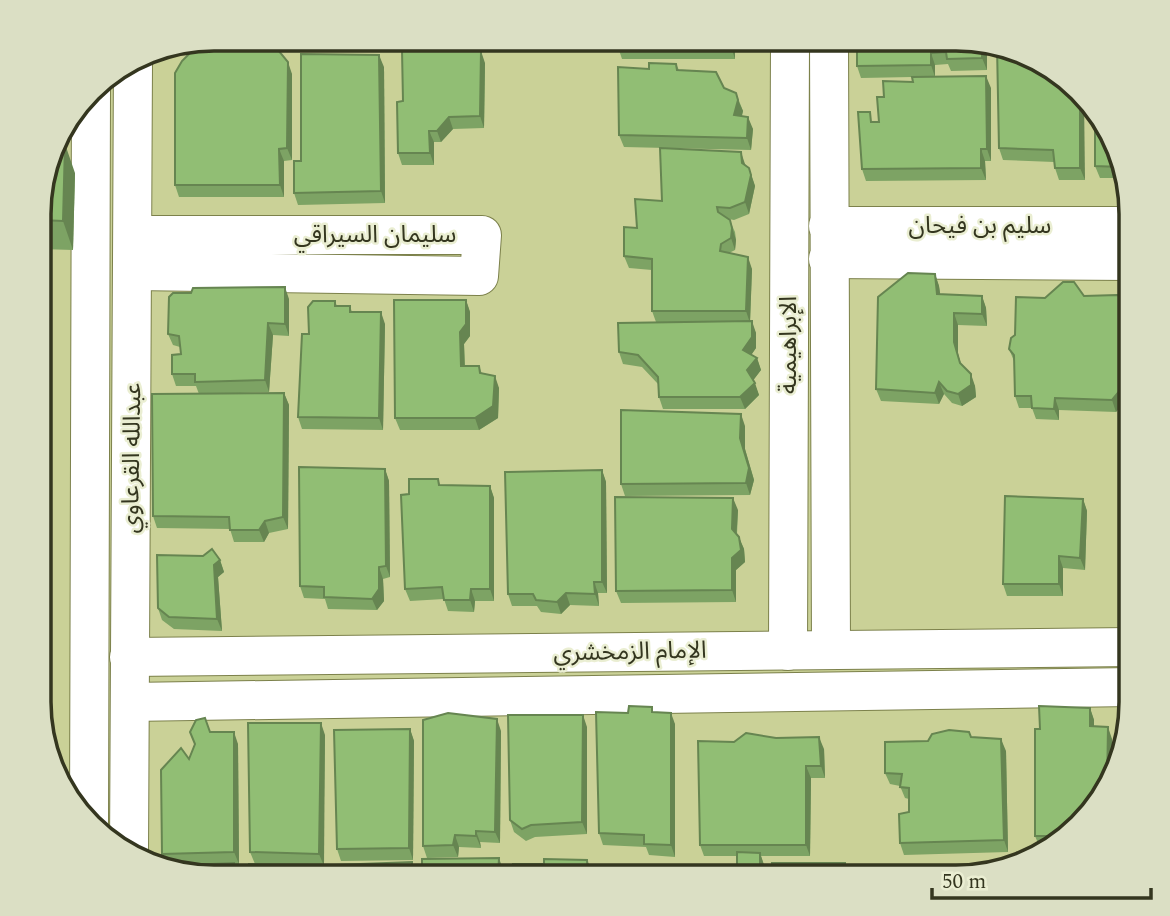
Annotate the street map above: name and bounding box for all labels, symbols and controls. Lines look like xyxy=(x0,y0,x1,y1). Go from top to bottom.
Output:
street label: سليم بن فيحان xyxy=(909,208,1051,244)
street label: سليمان السيراقي xyxy=(294,217,456,253)
street label: الإبراهيمية xyxy=(771,296,807,394)
street label: عبدالله القرعاوي xyxy=(113,382,151,534)
street label: الإمام الزمخشري xyxy=(553,633,707,671)
scale bar xyxy=(932,856,1151,900)
text: 50 m xyxy=(942,866,986,898)

